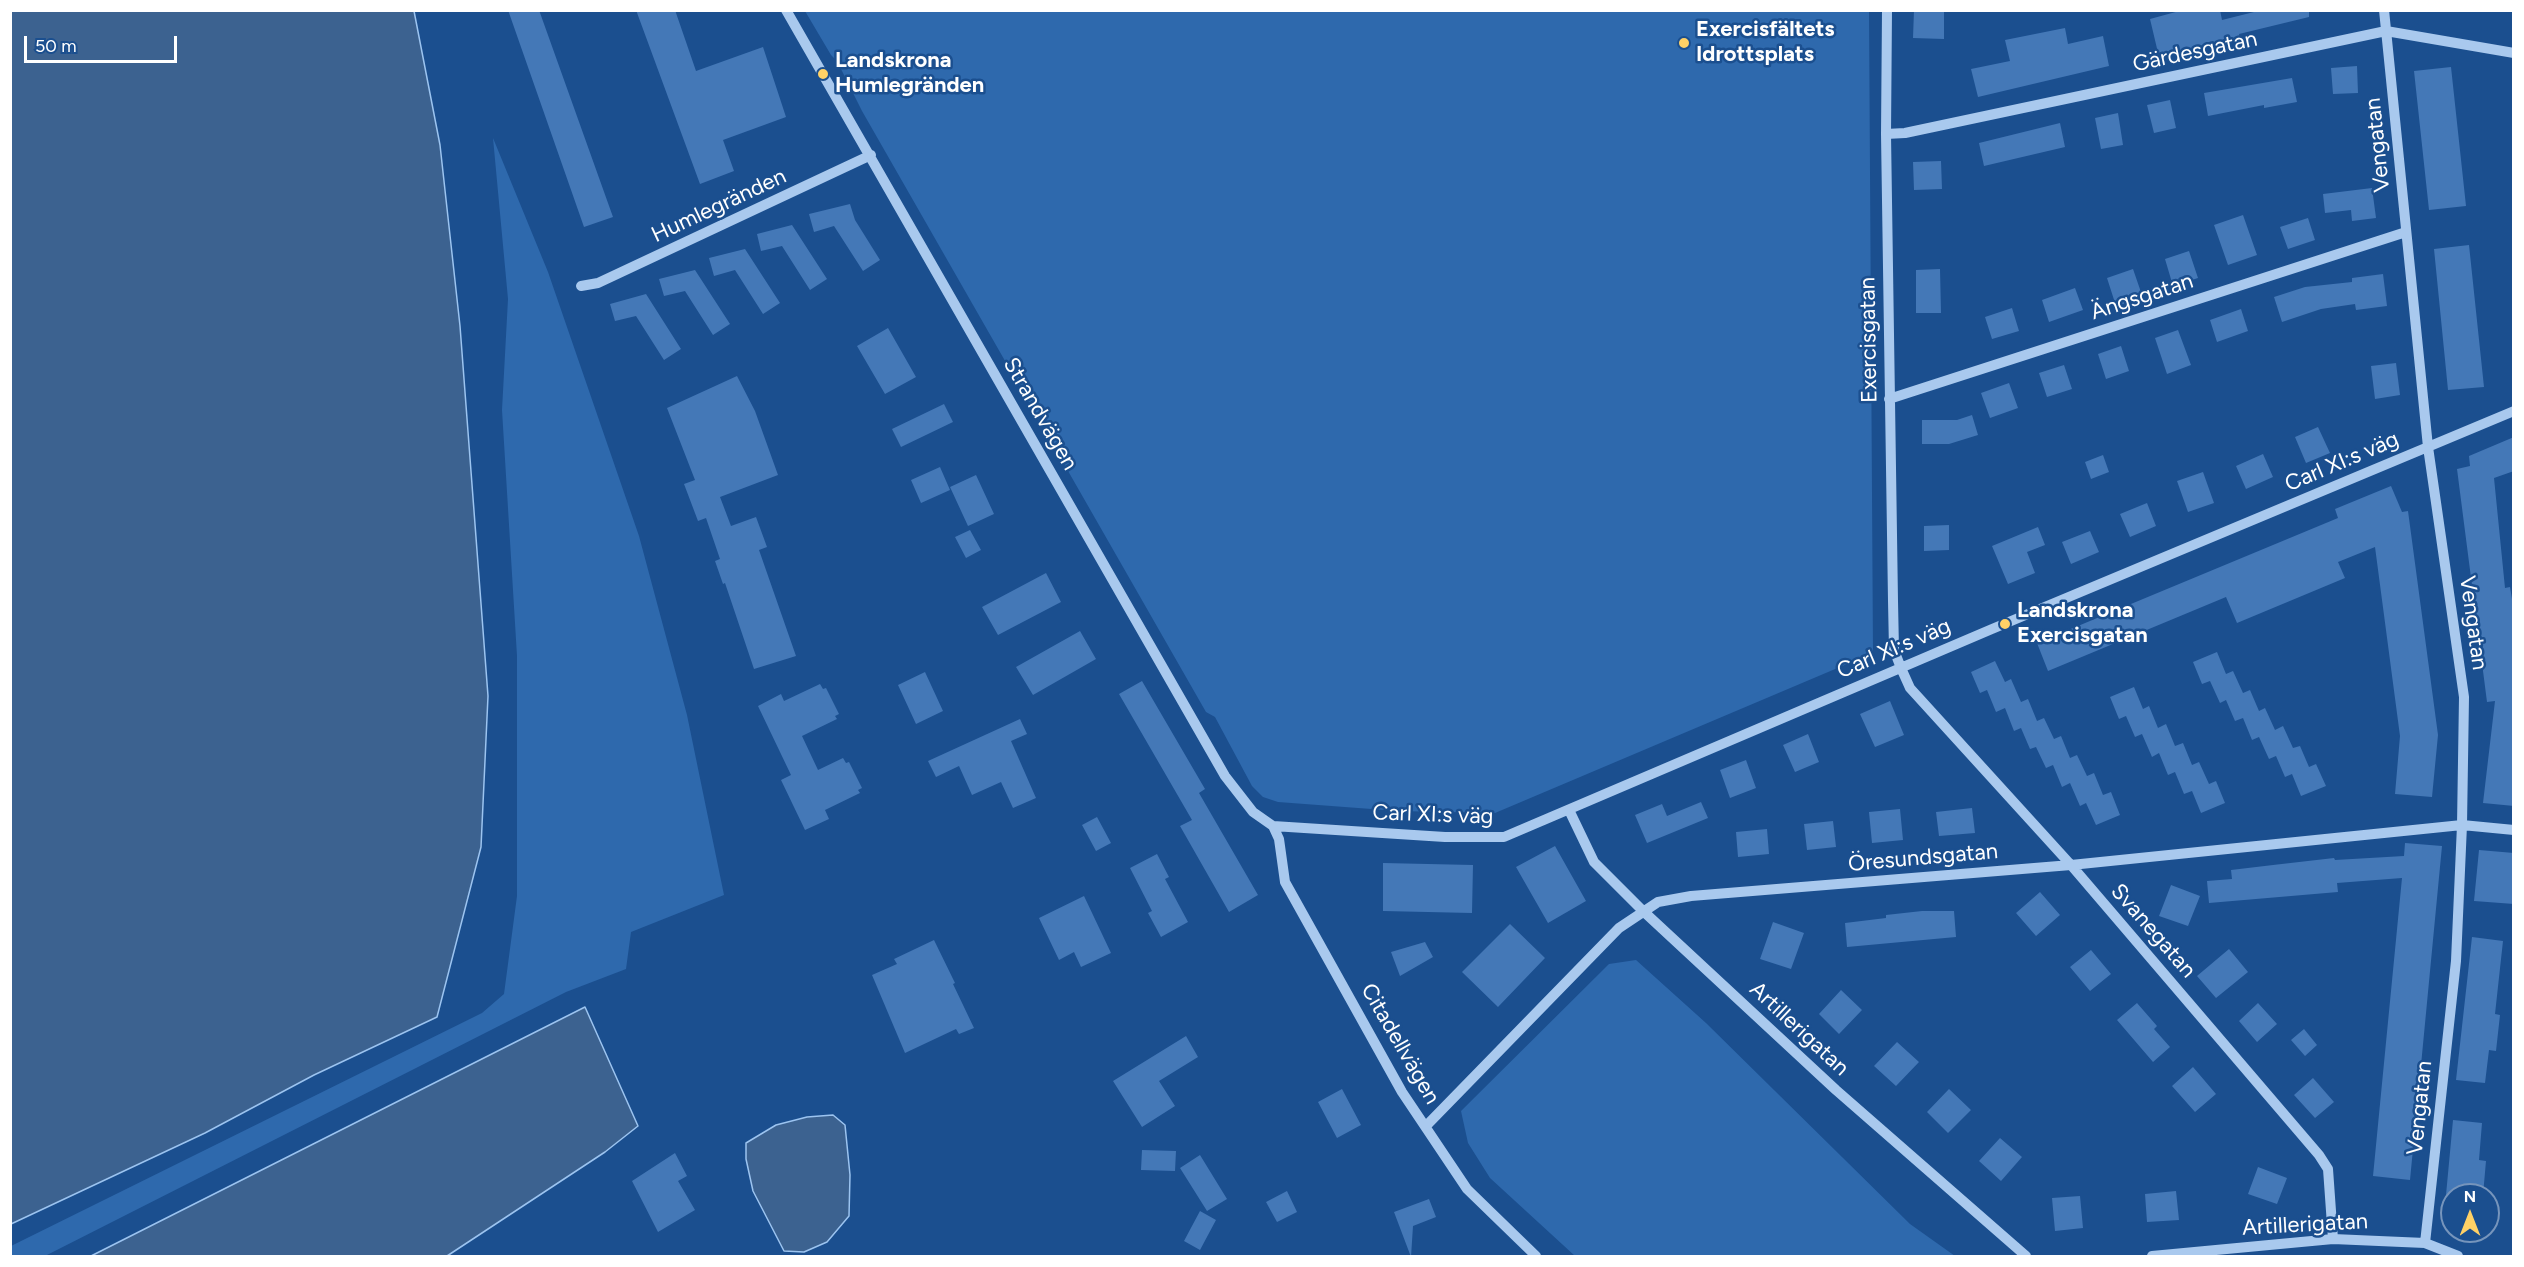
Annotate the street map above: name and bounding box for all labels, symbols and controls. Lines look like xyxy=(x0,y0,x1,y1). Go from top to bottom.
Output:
place label: Exercisfältets Idrottsplats xyxy=(1696,17,1835,68)
scale bar xyxy=(27,24,180,62)
street label: Gärdesgatan xyxy=(2130,26,2260,78)
text: 50 m xyxy=(35,35,77,57)
marker: Exercisfältets Idrottsplats xyxy=(1677,36,1691,50)
place label: Landskrona Humlegränden xyxy=(835,48,984,100)
marker: Landskrona Humlegränden xyxy=(816,67,830,81)
street label: Vengatan xyxy=(2360,97,2396,193)
street label: Humlegränden xyxy=(648,163,790,249)
street label: Ängsgatan xyxy=(2087,268,2197,326)
street label: Exercisgatan xyxy=(1855,277,1883,403)
street label: Strandvägen xyxy=(997,353,1083,475)
street label: Carl XI:s väg xyxy=(2281,426,2403,498)
street label: Vengatan xyxy=(2453,574,2493,672)
place label: Landskrona Exercisgatan xyxy=(2017,598,2148,650)
street label: Carl XI:s väg xyxy=(1833,613,1955,685)
marker: Landskrona Exercisgatan xyxy=(1998,617,2012,631)
street label: Carl XI:s väg xyxy=(1372,800,1494,830)
street label: Öresundsgatan xyxy=(1847,838,1999,878)
street label: Svanegatan xyxy=(2105,879,2201,983)
street label: Artillerigatan xyxy=(1744,976,1854,1082)
street label: Citadellvägen xyxy=(1355,979,1445,1109)
street label: Vengatan xyxy=(2402,1060,2438,1156)
north arrow xyxy=(2440,1183,2500,1243)
text: N xyxy=(2464,1187,2476,1206)
street label: Artillerigatan xyxy=(2241,1209,2369,1241)

